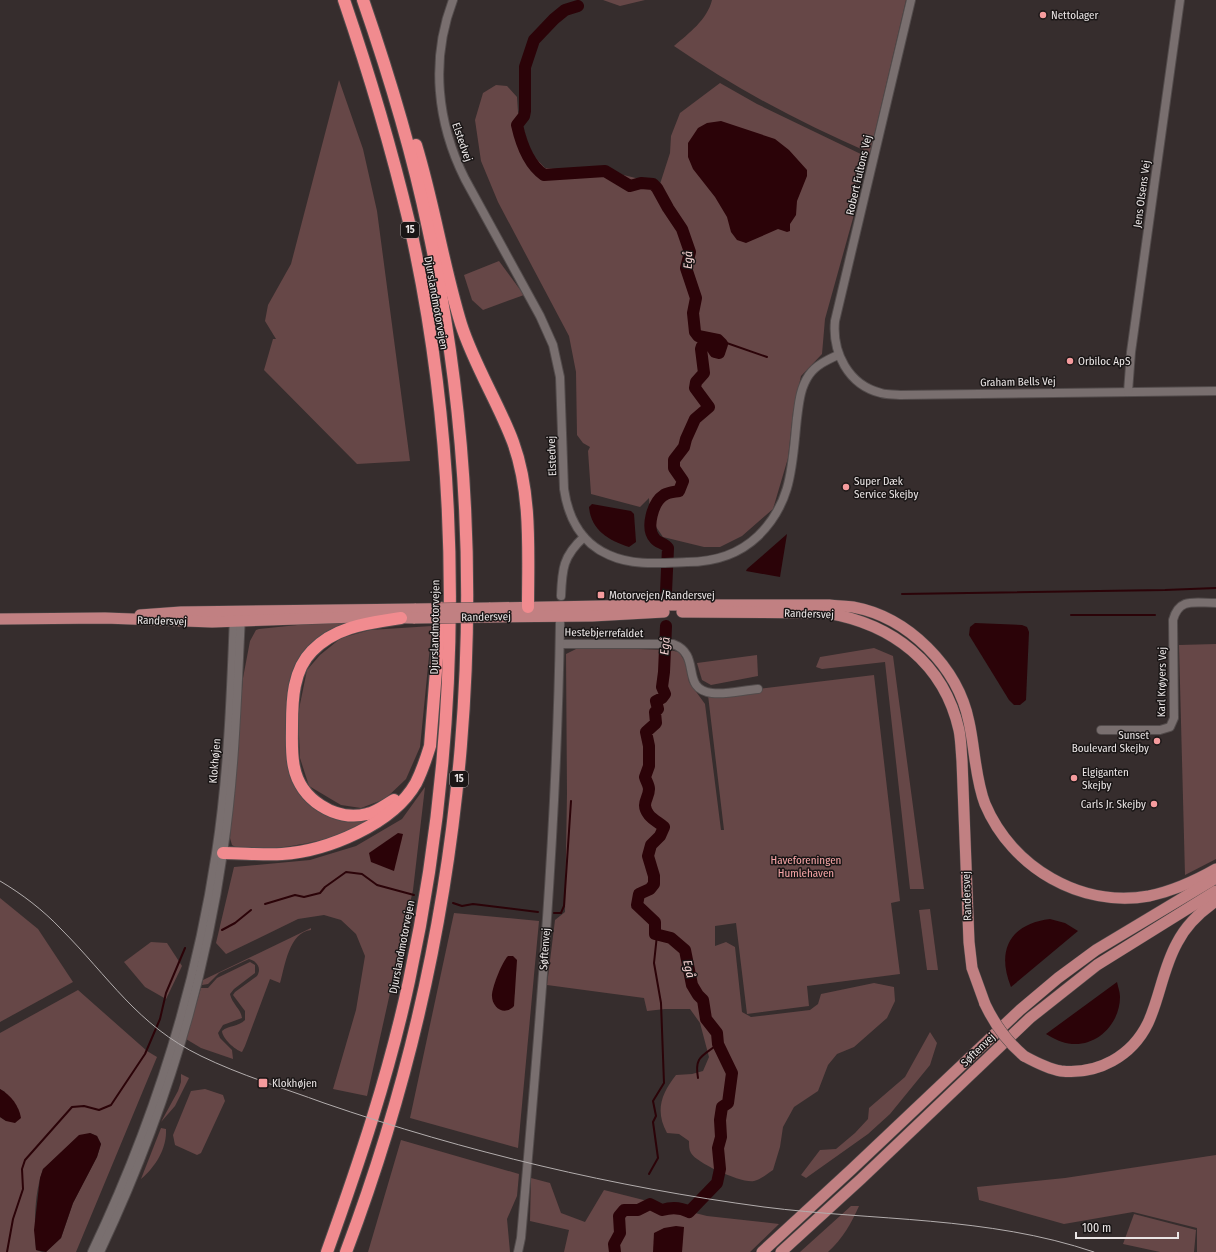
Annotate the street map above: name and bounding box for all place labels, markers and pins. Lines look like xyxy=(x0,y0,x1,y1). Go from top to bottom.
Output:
place label: Nettolager xyxy=(1051,9,1098,22)
marker: Nettolager xyxy=(1038,10,1048,20)
place label: Orbiloc ApS xyxy=(1078,355,1131,368)
marker: Orbiloc ApS xyxy=(1065,356,1075,366)
place label: Super Dæk Service Skejby xyxy=(854,475,918,501)
marker: Super Dæk Service Skejby xyxy=(841,482,851,492)
place label: Motorvejen/Randersvej xyxy=(609,589,715,602)
marker: Motorvejen/Randersvej xyxy=(596,590,606,600)
place label: Sunset Boulevard Skejby xyxy=(1072,729,1149,755)
marker: Sunset Boulevard Skejby xyxy=(1152,736,1162,746)
place label: Elgiganten Skejby xyxy=(1082,766,1129,792)
marker: Elgiganten Skejby xyxy=(1069,773,1079,783)
place label: Carls Jr. Skejby xyxy=(1081,798,1146,811)
marker: Carls Jr. Skejby xyxy=(1149,799,1159,809)
marker: Klokhøjen xyxy=(257,1077,269,1089)
place label: Klokhøjen xyxy=(272,1077,317,1090)

